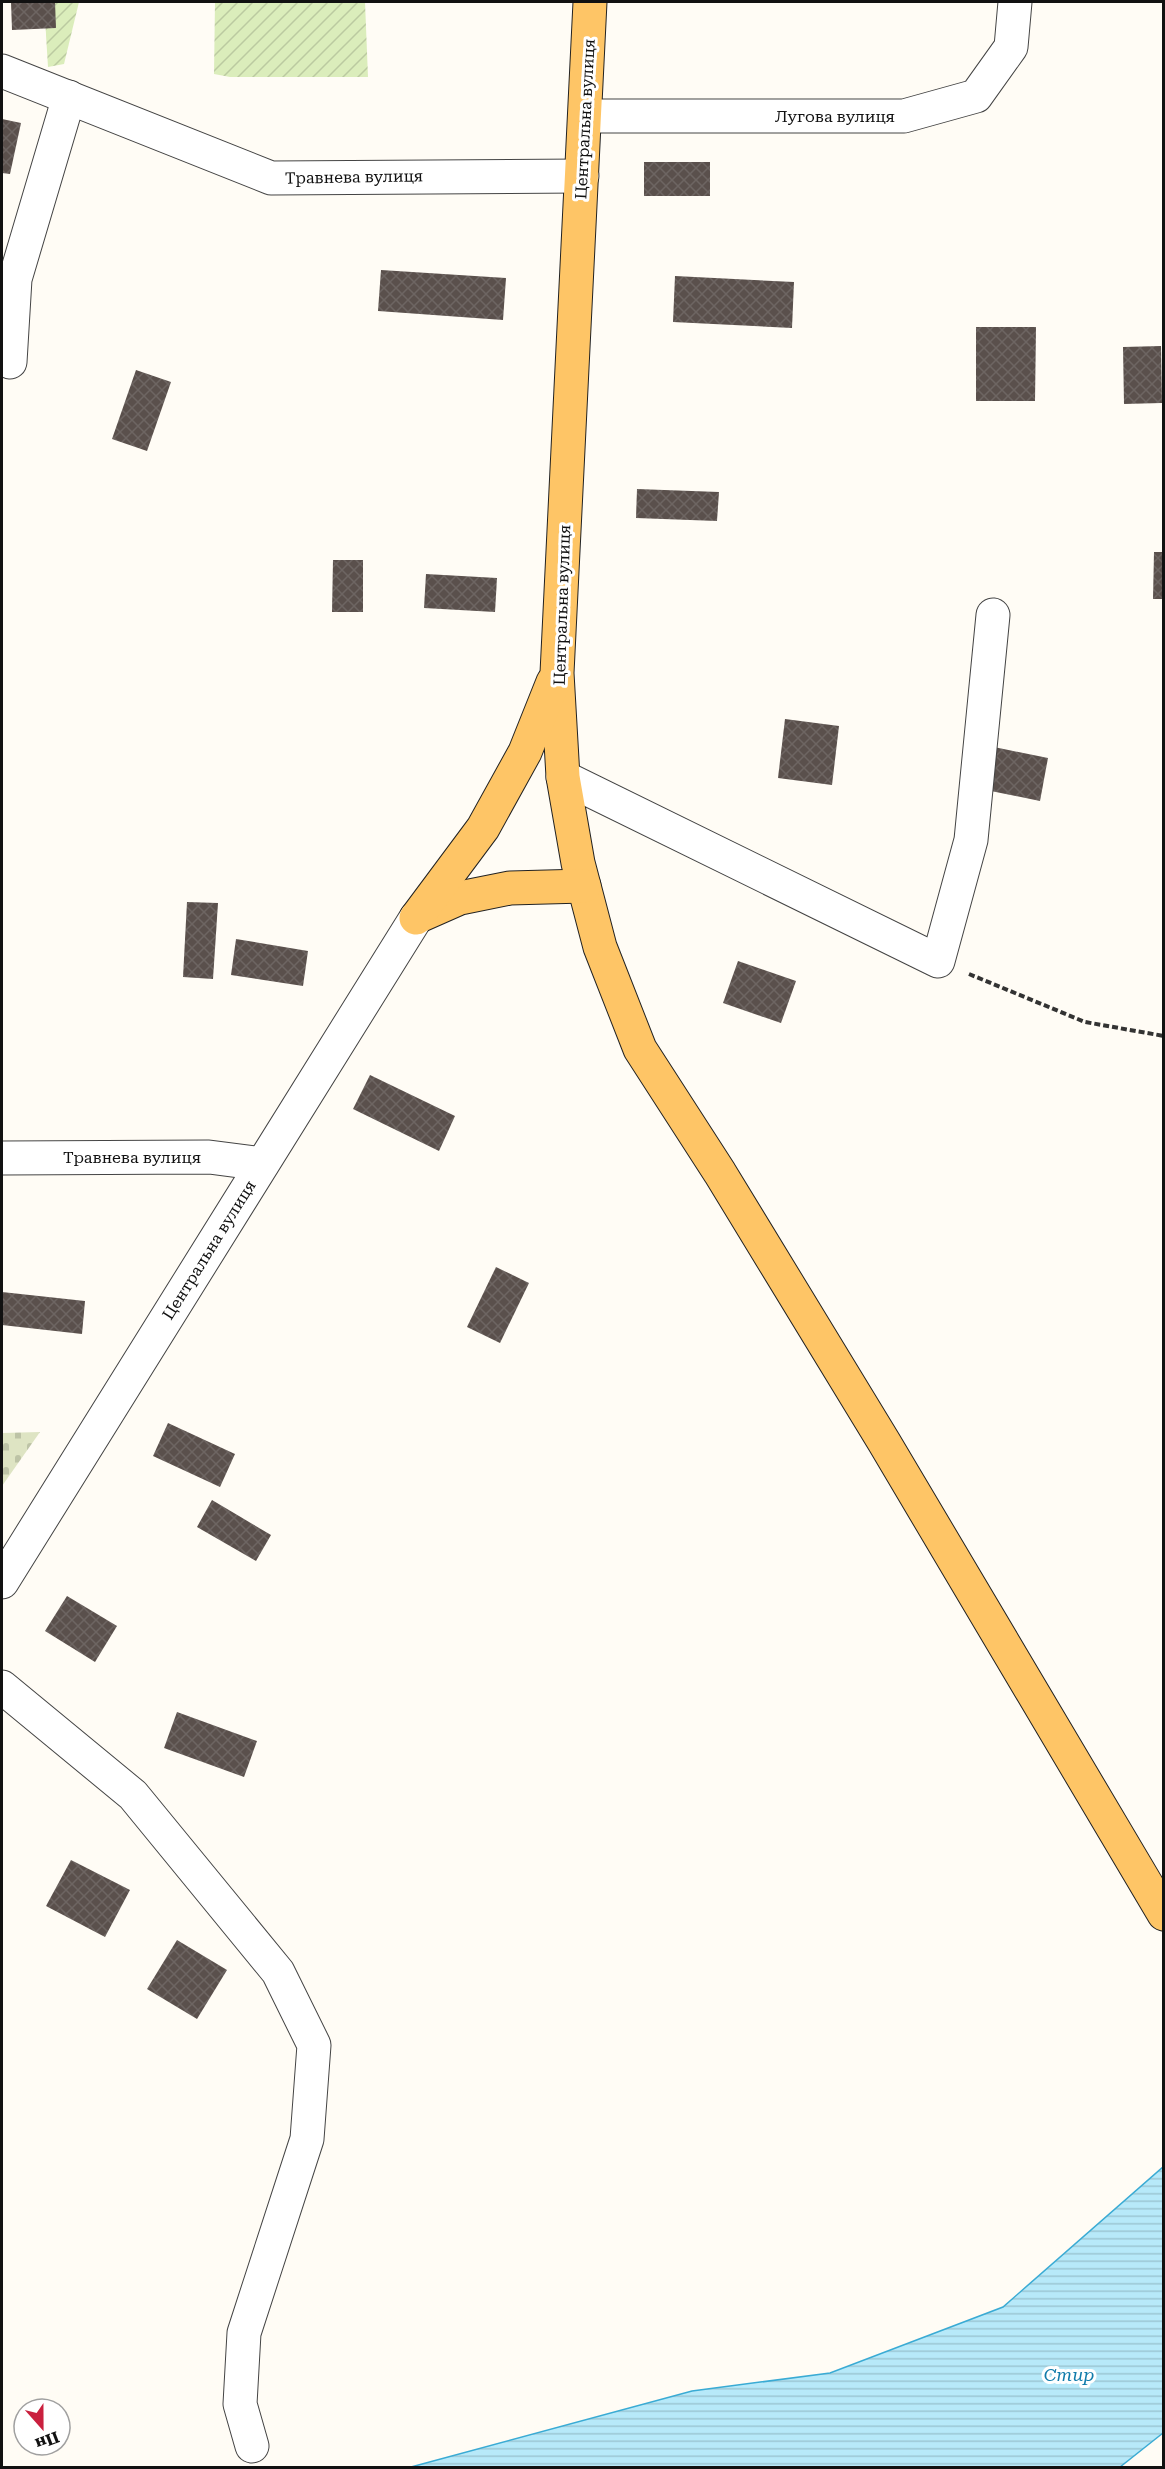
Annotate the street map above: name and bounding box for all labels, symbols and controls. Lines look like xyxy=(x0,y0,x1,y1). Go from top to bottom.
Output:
street label: Центральна вулиця xyxy=(571,38,599,200)
street label: Лугова вулиця xyxy=(775,107,895,126)
street label: Травнева вулиця xyxy=(285,166,423,188)
street label: Центральна вулиця xyxy=(550,524,574,686)
street label: Травнева вулиця xyxy=(63,1148,201,1167)
street label: Центральна вулиця xyxy=(158,1177,260,1323)
water label: Стир xyxy=(1044,2364,1094,2385)
north arrow xyxy=(12,2397,72,2457)
text: Пн xyxy=(32,2427,62,2454)

